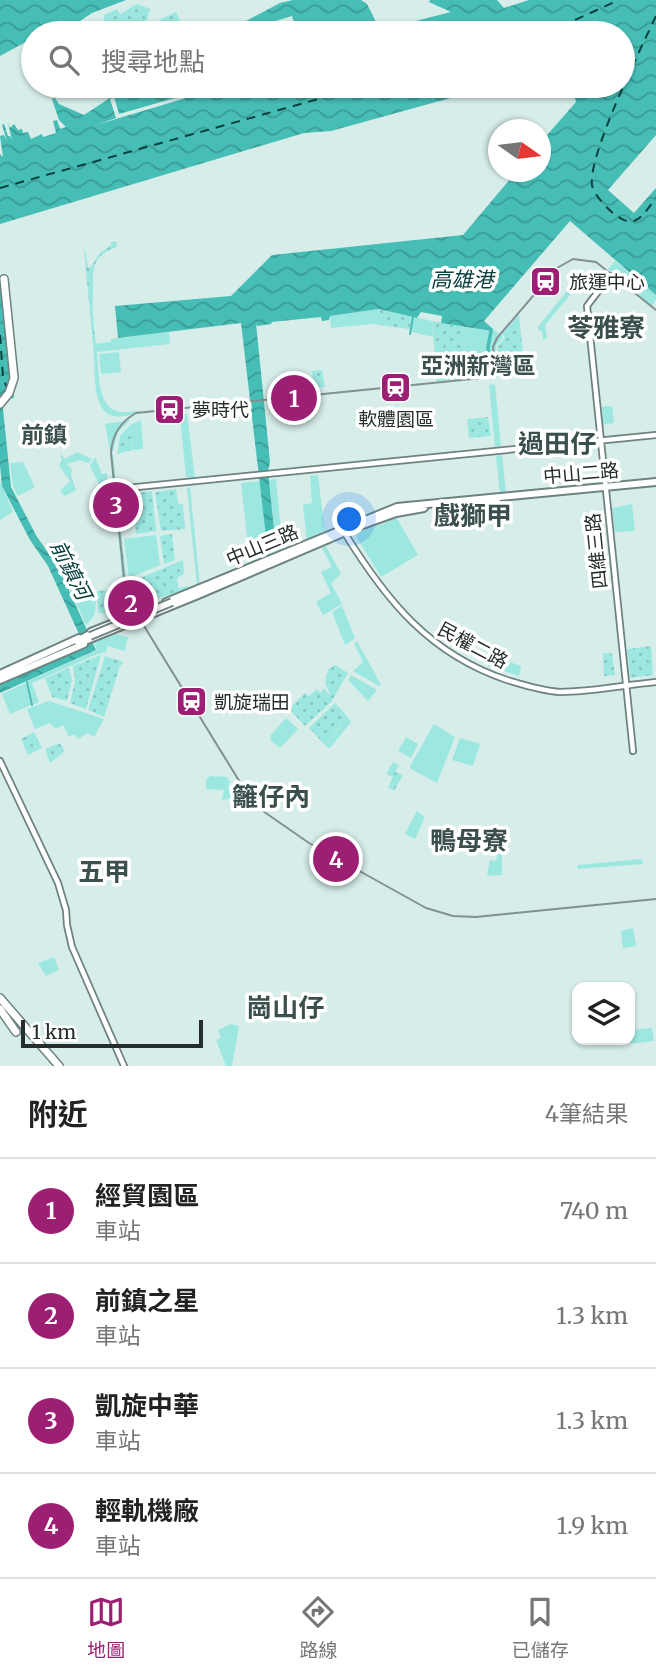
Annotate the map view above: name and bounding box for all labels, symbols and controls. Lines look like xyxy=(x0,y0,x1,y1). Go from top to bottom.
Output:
search box xyxy=(21,21,635,98)
icon: search xyxy=(45,41,83,79)
text: 搜尋地點 xyxy=(101,45,205,78)
north arrow xyxy=(488,119,551,182)
station icon: 旅運中心 xyxy=(529,265,563,299)
water label: 高雄港 xyxy=(431,266,496,293)
place label: 旅運中心 xyxy=(569,270,645,294)
district label: 苓雅寮 xyxy=(567,311,645,344)
district label: 亞洲新灣區 xyxy=(421,351,536,380)
station icon: 軟體園區 xyxy=(379,371,413,405)
pin: 1 xyxy=(271,372,317,424)
station icon: 夢時代 xyxy=(152,393,186,427)
place label: 夢時代 xyxy=(192,398,249,422)
place label: 軟體園區 xyxy=(358,407,434,431)
district label: 前鎮 xyxy=(21,420,67,449)
district label: 過田仔 xyxy=(518,427,596,460)
street label: 中山二路 xyxy=(542,458,620,488)
pin: 3 xyxy=(93,479,139,531)
district label: 戲獅甲 xyxy=(434,499,512,532)
your location xyxy=(332,502,366,536)
street label: 四維三路 xyxy=(580,512,612,590)
street label: 中山三路 xyxy=(222,519,302,571)
water label: 前鎮河 xyxy=(45,536,99,608)
pin: 2 xyxy=(108,577,154,629)
street label: 民權二路 xyxy=(434,617,512,673)
station icon: 凱旋瑞田 xyxy=(174,685,208,719)
place label: 凱旋瑞田 xyxy=(214,690,290,714)
district label: 籬仔內 xyxy=(232,780,310,813)
district label: 鴨母寮 xyxy=(430,824,508,857)
pin: 4 xyxy=(313,833,359,885)
district label: 五甲 xyxy=(78,855,130,888)
map controls xyxy=(572,982,635,1045)
button: layers xyxy=(572,982,635,1045)
district label: 崗山仔 xyxy=(246,991,324,1024)
scale bar xyxy=(21,1017,203,1049)
text: 1 km xyxy=(32,1020,76,1044)
text: 附近 xyxy=(28,1095,88,1133)
text: 4筆結果 xyxy=(545,1099,628,1128)
text: 經貿園區 xyxy=(95,1179,199,1212)
text: 1 xyxy=(46,1196,56,1225)
text: 740 m xyxy=(560,1196,628,1225)
text: 車站 xyxy=(95,1216,141,1245)
text: 前鎮之星 xyxy=(95,1284,199,1317)
text: 2 xyxy=(44,1301,58,1330)
text: 1.3 km xyxy=(556,1301,628,1330)
text: 車站 xyxy=(95,1321,141,1350)
text: 凱旋中華 xyxy=(95,1389,199,1422)
text: 3 xyxy=(44,1406,58,1435)
text: 1.3 km xyxy=(556,1406,628,1435)
text: 車站 xyxy=(95,1426,141,1455)
text: 輕軌機廠 xyxy=(95,1494,199,1527)
text: 4 xyxy=(44,1511,58,1540)
text: 1.9 km xyxy=(557,1511,628,1540)
text: 車站 xyxy=(95,1531,141,1560)
tab: 地圖 xyxy=(87,1593,125,1662)
tab: 路線 xyxy=(299,1593,338,1662)
tab: 已儲存 xyxy=(512,1593,569,1662)

